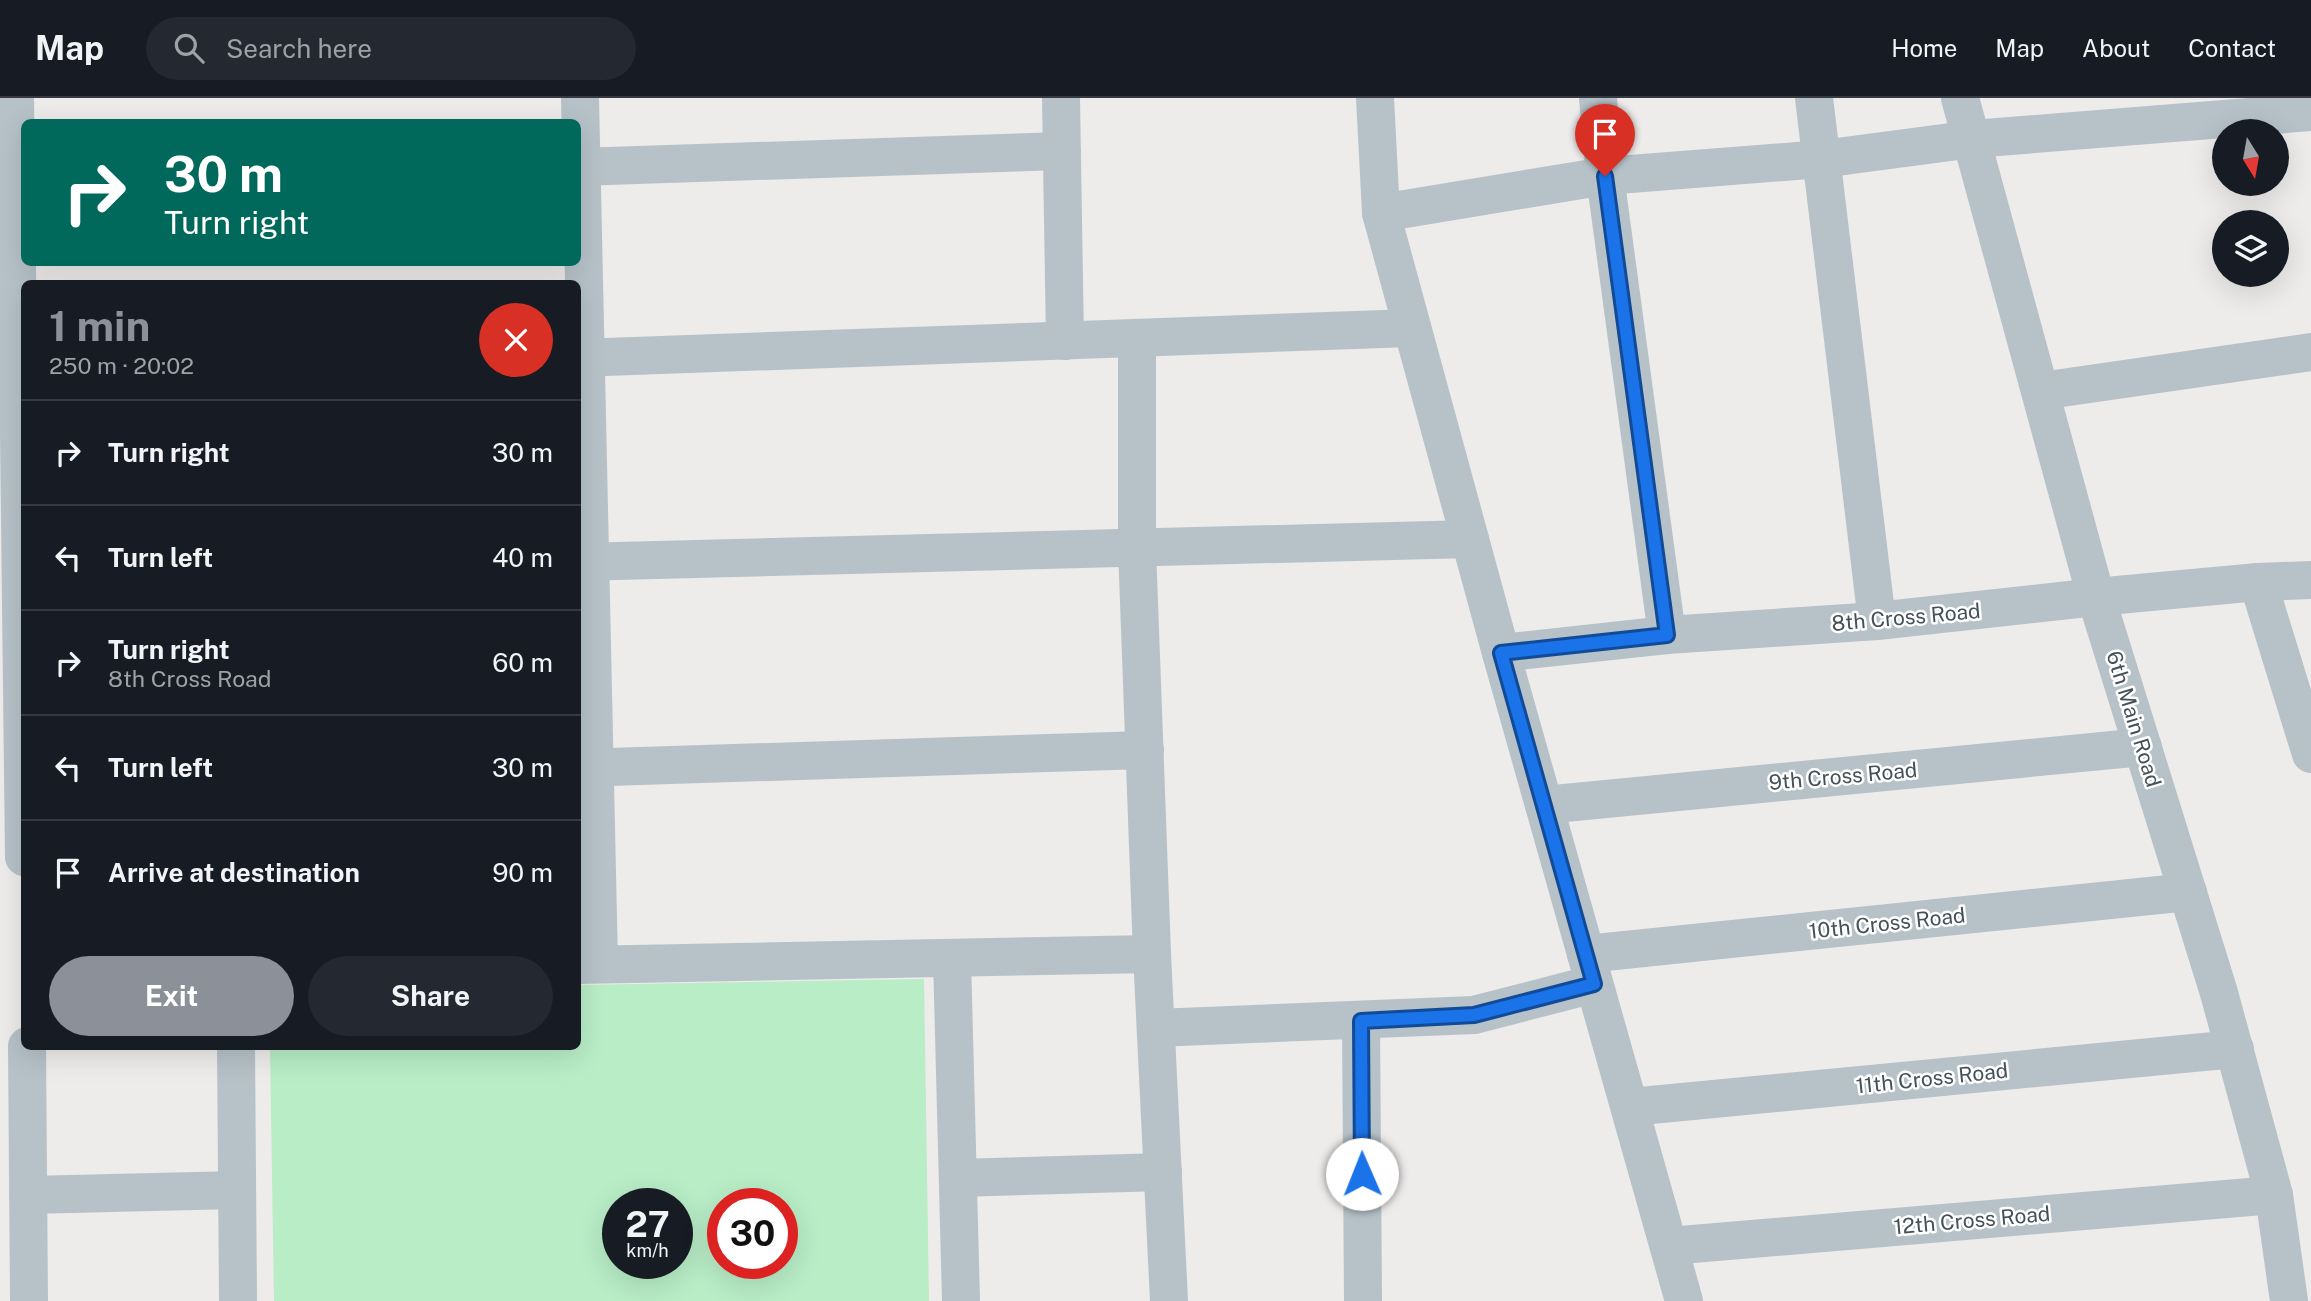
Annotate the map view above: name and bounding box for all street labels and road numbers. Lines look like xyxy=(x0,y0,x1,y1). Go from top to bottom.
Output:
street label: 8th Cross Road xyxy=(1831,598,1981,636)
street label: 6th Main Road xyxy=(2101,648,2167,790)
street label: 9th Cross Road xyxy=(1768,757,1918,795)
street label: 10th Cross Road xyxy=(1808,902,1966,944)
street label: 11th Cross Road xyxy=(1855,1058,2009,1098)
street label: 12th Cross Road xyxy=(1893,1201,2051,1239)

